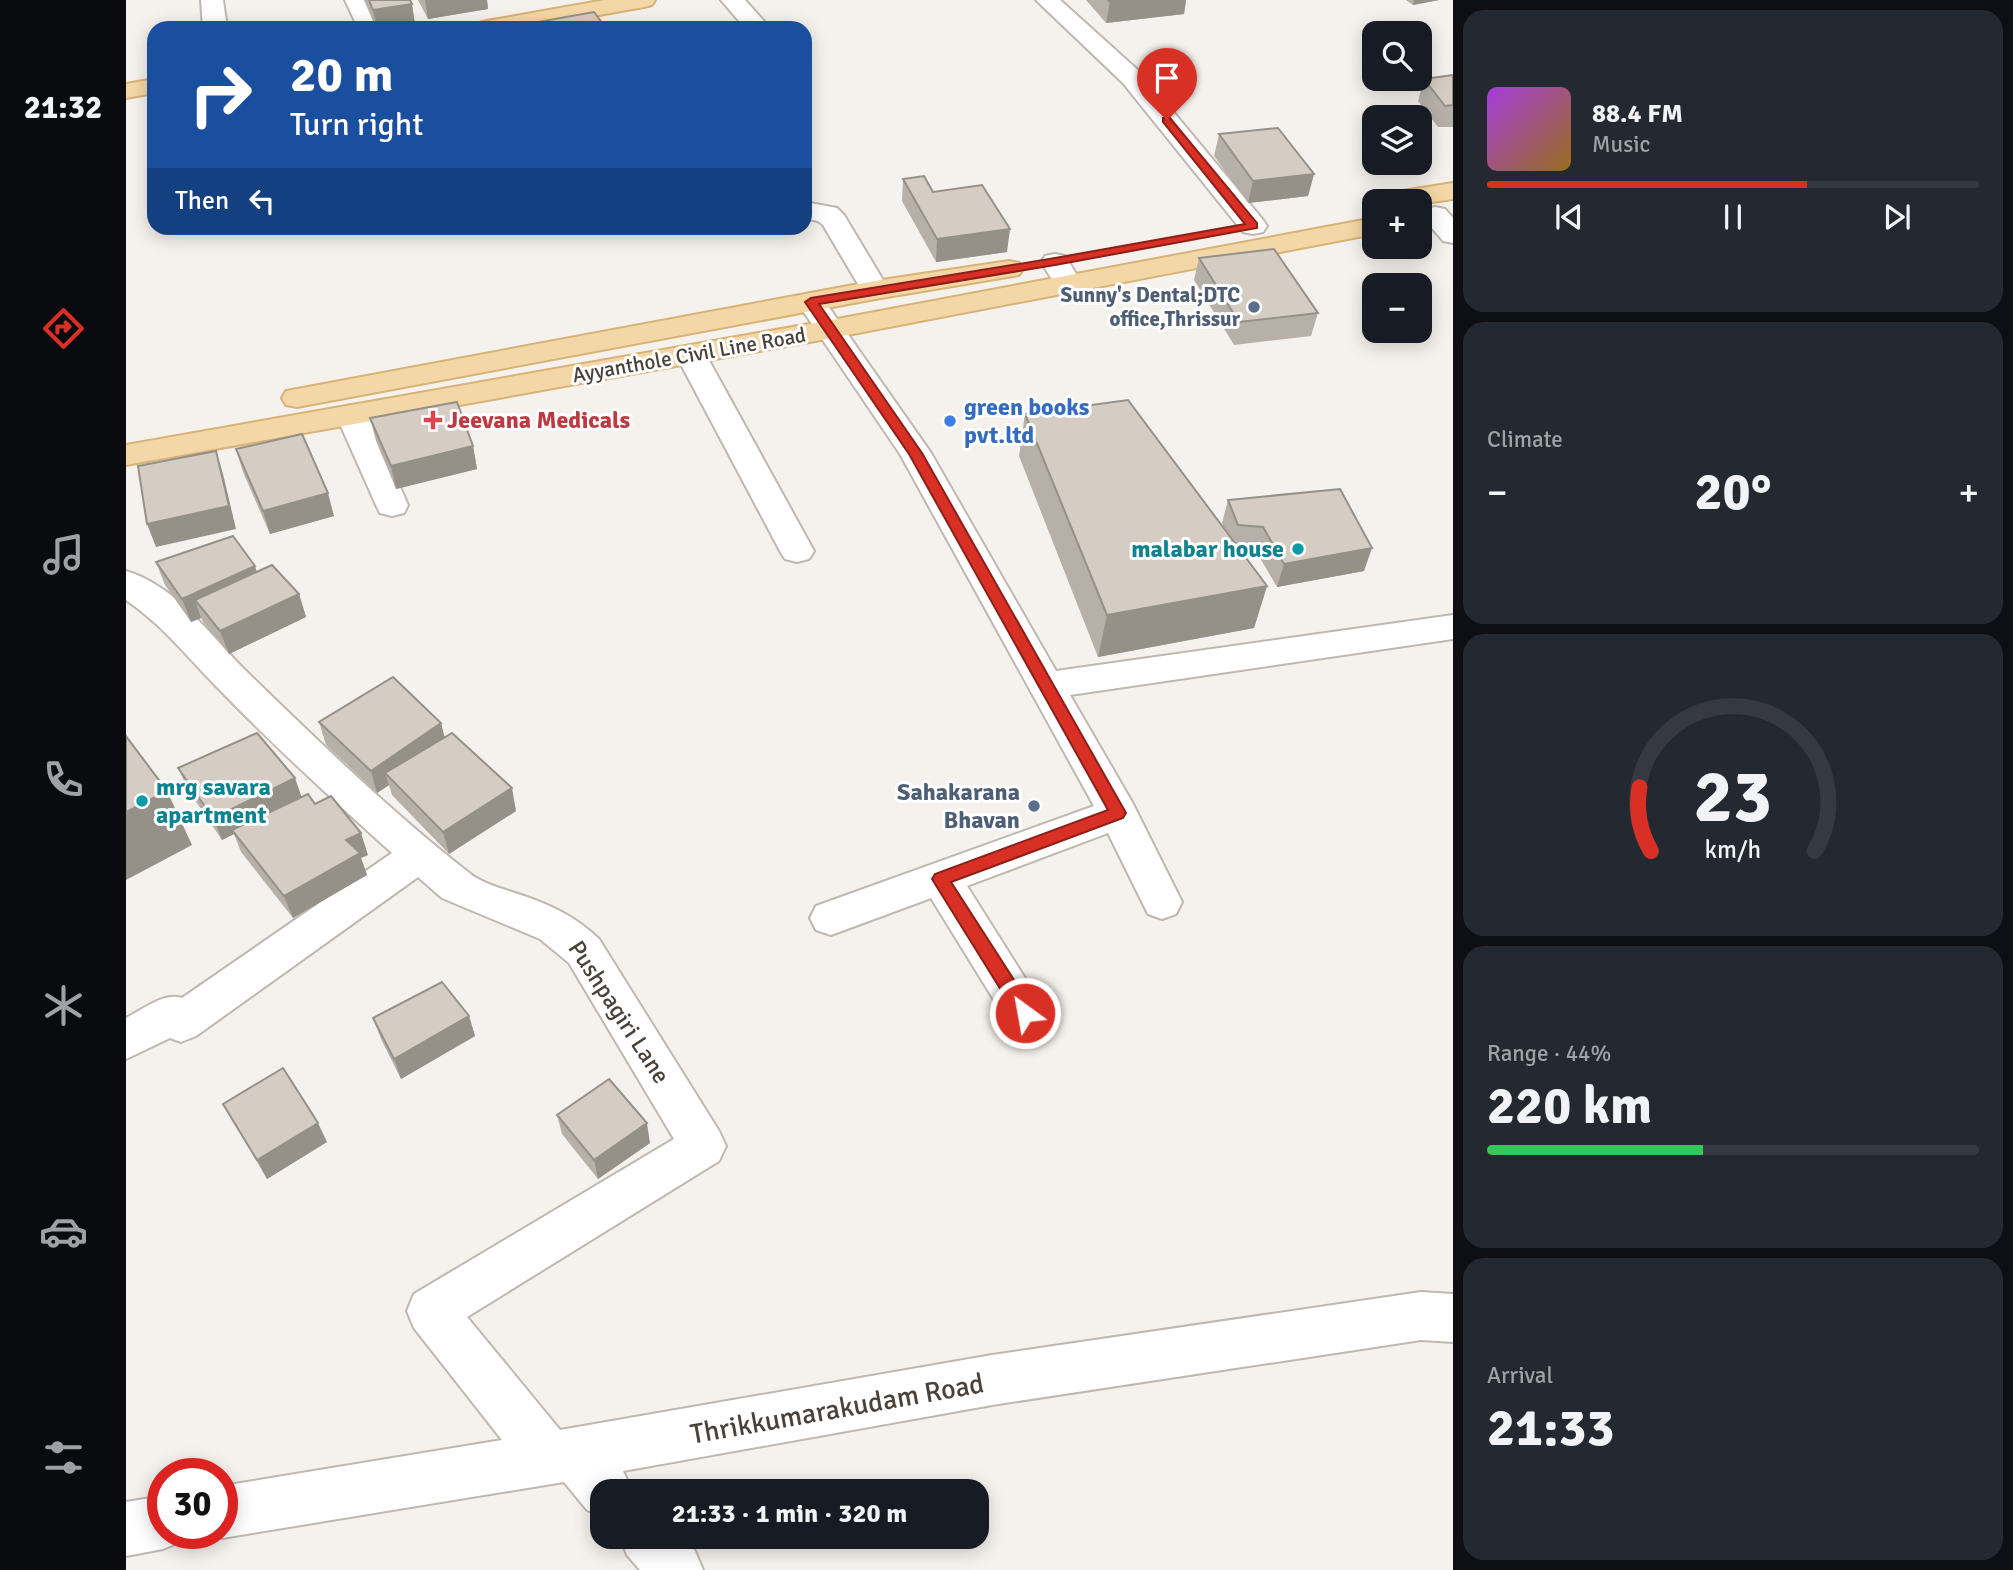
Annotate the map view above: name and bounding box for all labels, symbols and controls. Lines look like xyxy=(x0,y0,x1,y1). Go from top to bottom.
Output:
map controls xyxy=(1362,21,1432,343)
button: search xyxy=(1362,21,1432,91)
text: 20 m xyxy=(290,45,393,105)
pin xyxy=(1137,48,1197,120)
icon: right xyxy=(175,49,266,140)
icon: arrive xyxy=(1148,59,1186,97)
text: 21:32 xyxy=(24,88,102,127)
text: 88.4 FM xyxy=(1592,98,1683,130)
text: Turn right xyxy=(290,105,423,144)
button: layers xyxy=(1362,105,1432,175)
text: Music xyxy=(1592,130,1650,159)
icon: left xyxy=(243,182,281,220)
text: Then xyxy=(175,185,229,217)
button: + xyxy=(1362,189,1432,259)
icon: previous xyxy=(1550,198,1588,236)
icon: pause xyxy=(1714,198,1752,236)
icon: next xyxy=(1878,198,1916,236)
button: − xyxy=(1362,273,1432,343)
place label: Sunny's Dental;DTC office,Thrissur xyxy=(1061,282,1241,332)
marker: Sunny's Dental;DTC office,Thrissur xyxy=(1246,299,1262,315)
icon: directions xyxy=(39,304,88,353)
street label: Ayyanthole Civil Line Road xyxy=(570,322,808,388)
place label: green books pvt.ltd xyxy=(964,392,1090,450)
place label: Jeevana Medicals xyxy=(447,405,631,435)
marker: Jeevana Medicals xyxy=(425,412,441,428)
marker: green books pvt.ltd xyxy=(942,413,958,429)
text: Climate xyxy=(1487,425,1563,454)
text: 20° xyxy=(1695,460,1771,524)
text: − xyxy=(1487,469,1508,516)
text: + xyxy=(1958,469,1979,516)
icon: music xyxy=(39,530,88,579)
place label: malabar house xyxy=(1131,534,1284,564)
marker: malabar house xyxy=(1290,541,1306,557)
text: 23 xyxy=(1694,753,1772,842)
icon: phone xyxy=(39,755,88,804)
place label: mrg savara apartment xyxy=(156,772,271,830)
place label: Sahakarana Bhavan xyxy=(897,777,1020,835)
marker: mrg savara apartment xyxy=(134,793,150,809)
marker: Sahakarana Bhavan xyxy=(1026,798,1042,814)
text: km/h xyxy=(1705,834,1761,865)
street label: Pushpagiri Lane xyxy=(562,935,676,1089)
position arrow xyxy=(988,976,1062,1050)
icon: climate xyxy=(39,981,88,1030)
text: Range · 44% xyxy=(1487,1039,1611,1068)
text: 220 km xyxy=(1487,1074,1652,1138)
icon: car xyxy=(39,1207,88,1256)
text: Arrival xyxy=(1487,1361,1553,1390)
street label: Thrikkumarakudam Road xyxy=(688,1366,987,1452)
text: 21:33 xyxy=(1487,1396,1615,1460)
icon: filters xyxy=(39,1433,88,1482)
speed limit sign: 30 xyxy=(147,1458,238,1549)
text: 21:33 · 1 min · 320 m xyxy=(672,1498,907,1530)

